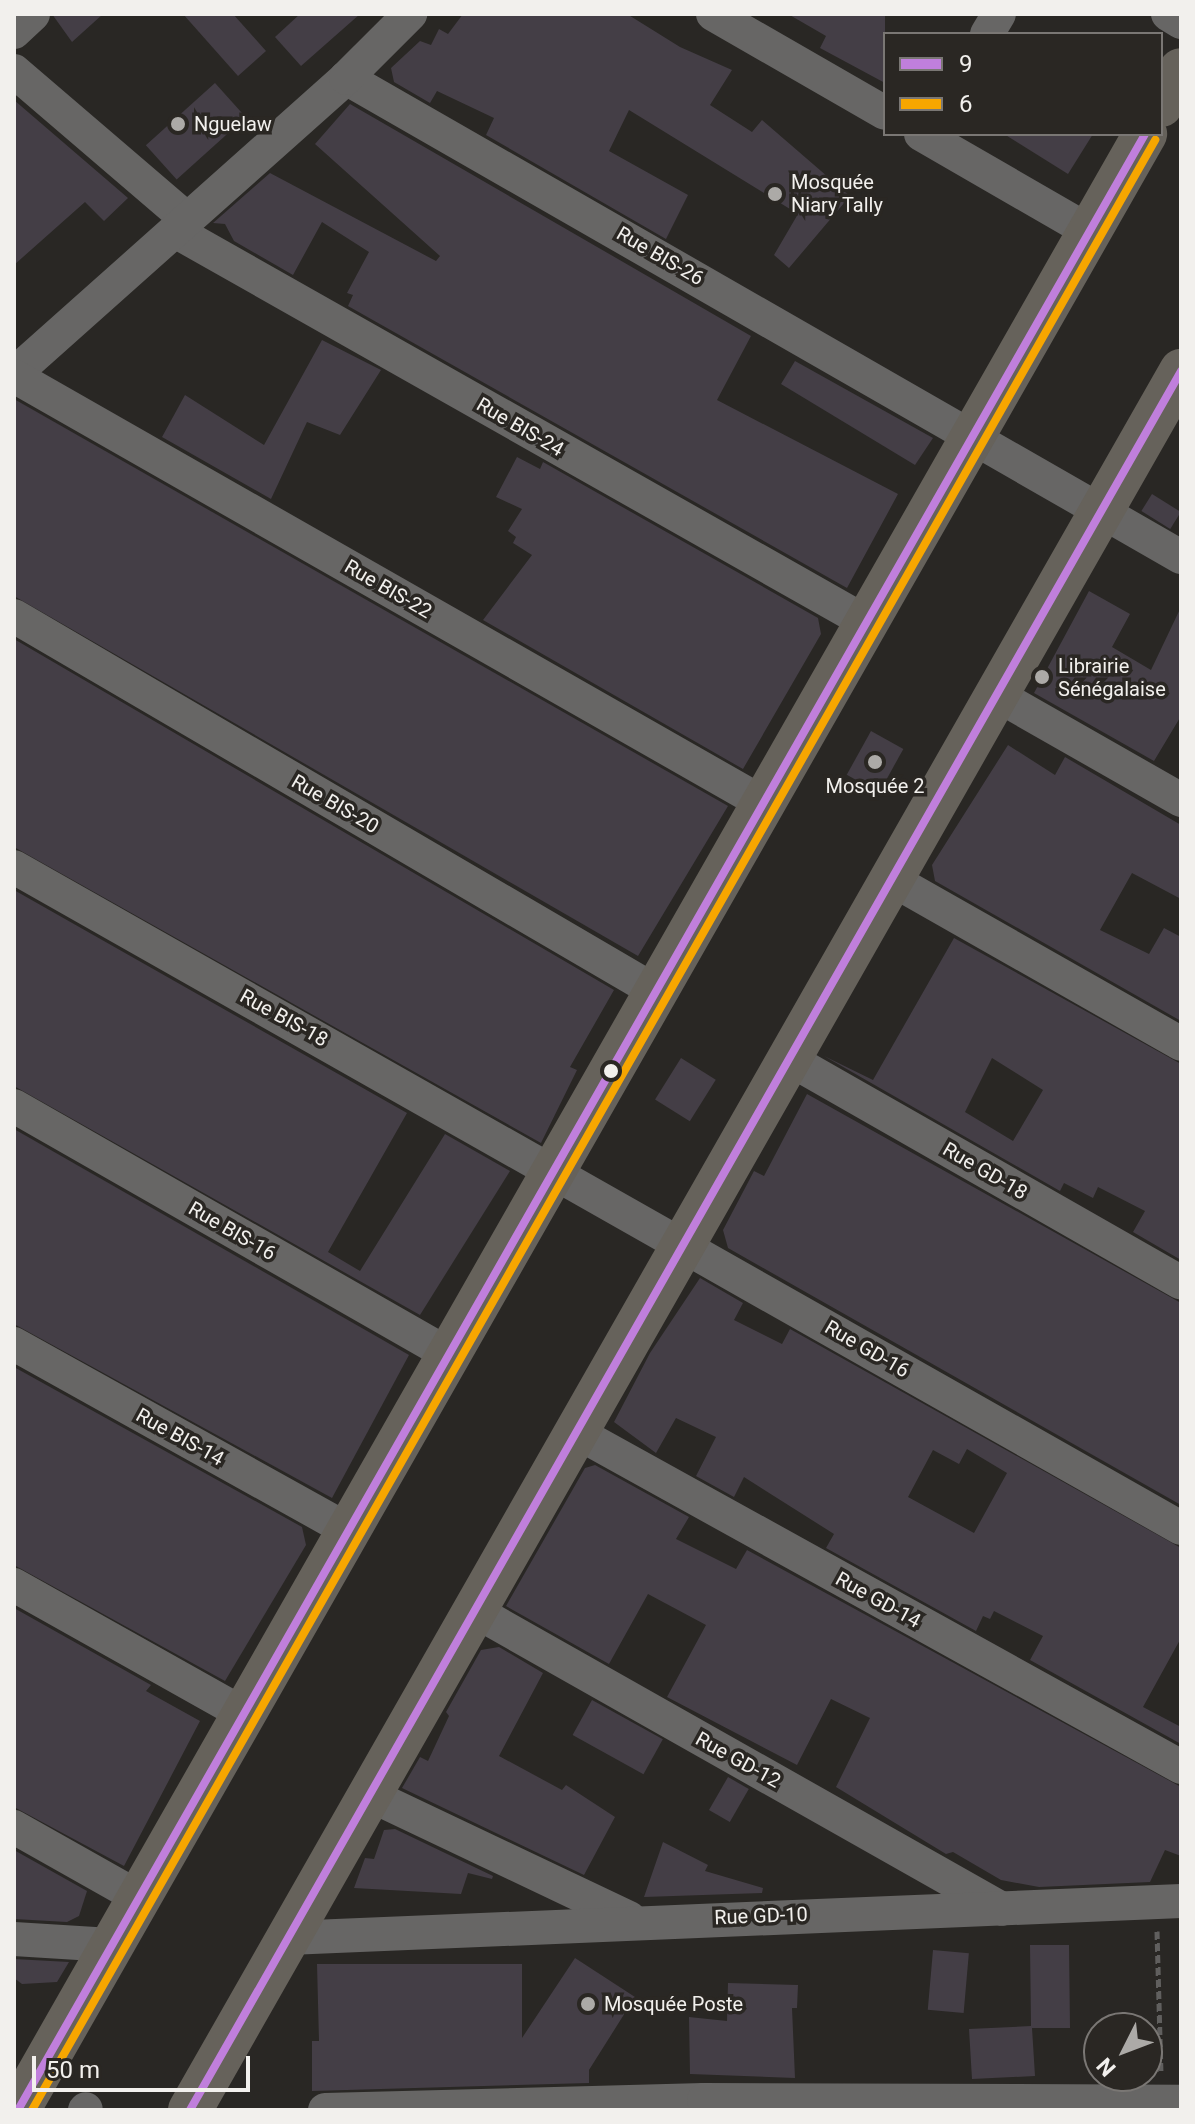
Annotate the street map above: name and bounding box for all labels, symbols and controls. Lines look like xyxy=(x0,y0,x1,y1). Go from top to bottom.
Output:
legend xyxy=(883,32,1163,136)
text: 9 xyxy=(959,50,973,78)
text: 6 xyxy=(959,90,973,118)
place label: Nguelaw xyxy=(194,112,272,136)
marker: Nguelaw xyxy=(169,115,187,133)
place label: Mosquée Niary Tally xyxy=(791,170,883,217)
marker: Mosquée Niary Tally xyxy=(766,185,784,203)
street label: Rue BIS-26 xyxy=(612,221,708,291)
street label: Rue BIS-24 xyxy=(472,392,568,462)
street label: Rue BIS-22 xyxy=(340,554,436,624)
place label: Librairie Sénégalaise xyxy=(1058,654,1166,701)
marker: Librairie Sénégalaise xyxy=(1033,668,1051,686)
marker: Mosquée 2 xyxy=(866,753,884,771)
street label: Rue BIS-20 xyxy=(287,769,383,839)
place label: Mosquée 2 xyxy=(826,774,924,798)
street label: Rue BIS-18 xyxy=(236,984,332,1052)
unlabelled marker xyxy=(603,1063,619,1079)
street label: Rue GD-18 xyxy=(938,1137,1032,1205)
street label: Rue BIS-16 xyxy=(184,1196,280,1266)
street label: Rue GD-16 xyxy=(820,1315,914,1383)
street label: Rue BIS-14 xyxy=(132,1403,228,1471)
street label: Rue GD-14 xyxy=(831,1567,925,1633)
street label: Rue GD-12 xyxy=(691,1727,785,1793)
street label: Rue GD-10 xyxy=(714,1902,808,1930)
place label: Mosquée Poste xyxy=(604,1992,743,2016)
marker: Mosquée Poste xyxy=(579,1995,597,2013)
north arrow xyxy=(1083,2012,1163,2092)
scale bar xyxy=(36,2040,254,2090)
text: N xyxy=(1092,2053,1121,2081)
text: 50 m xyxy=(46,2056,100,2084)

